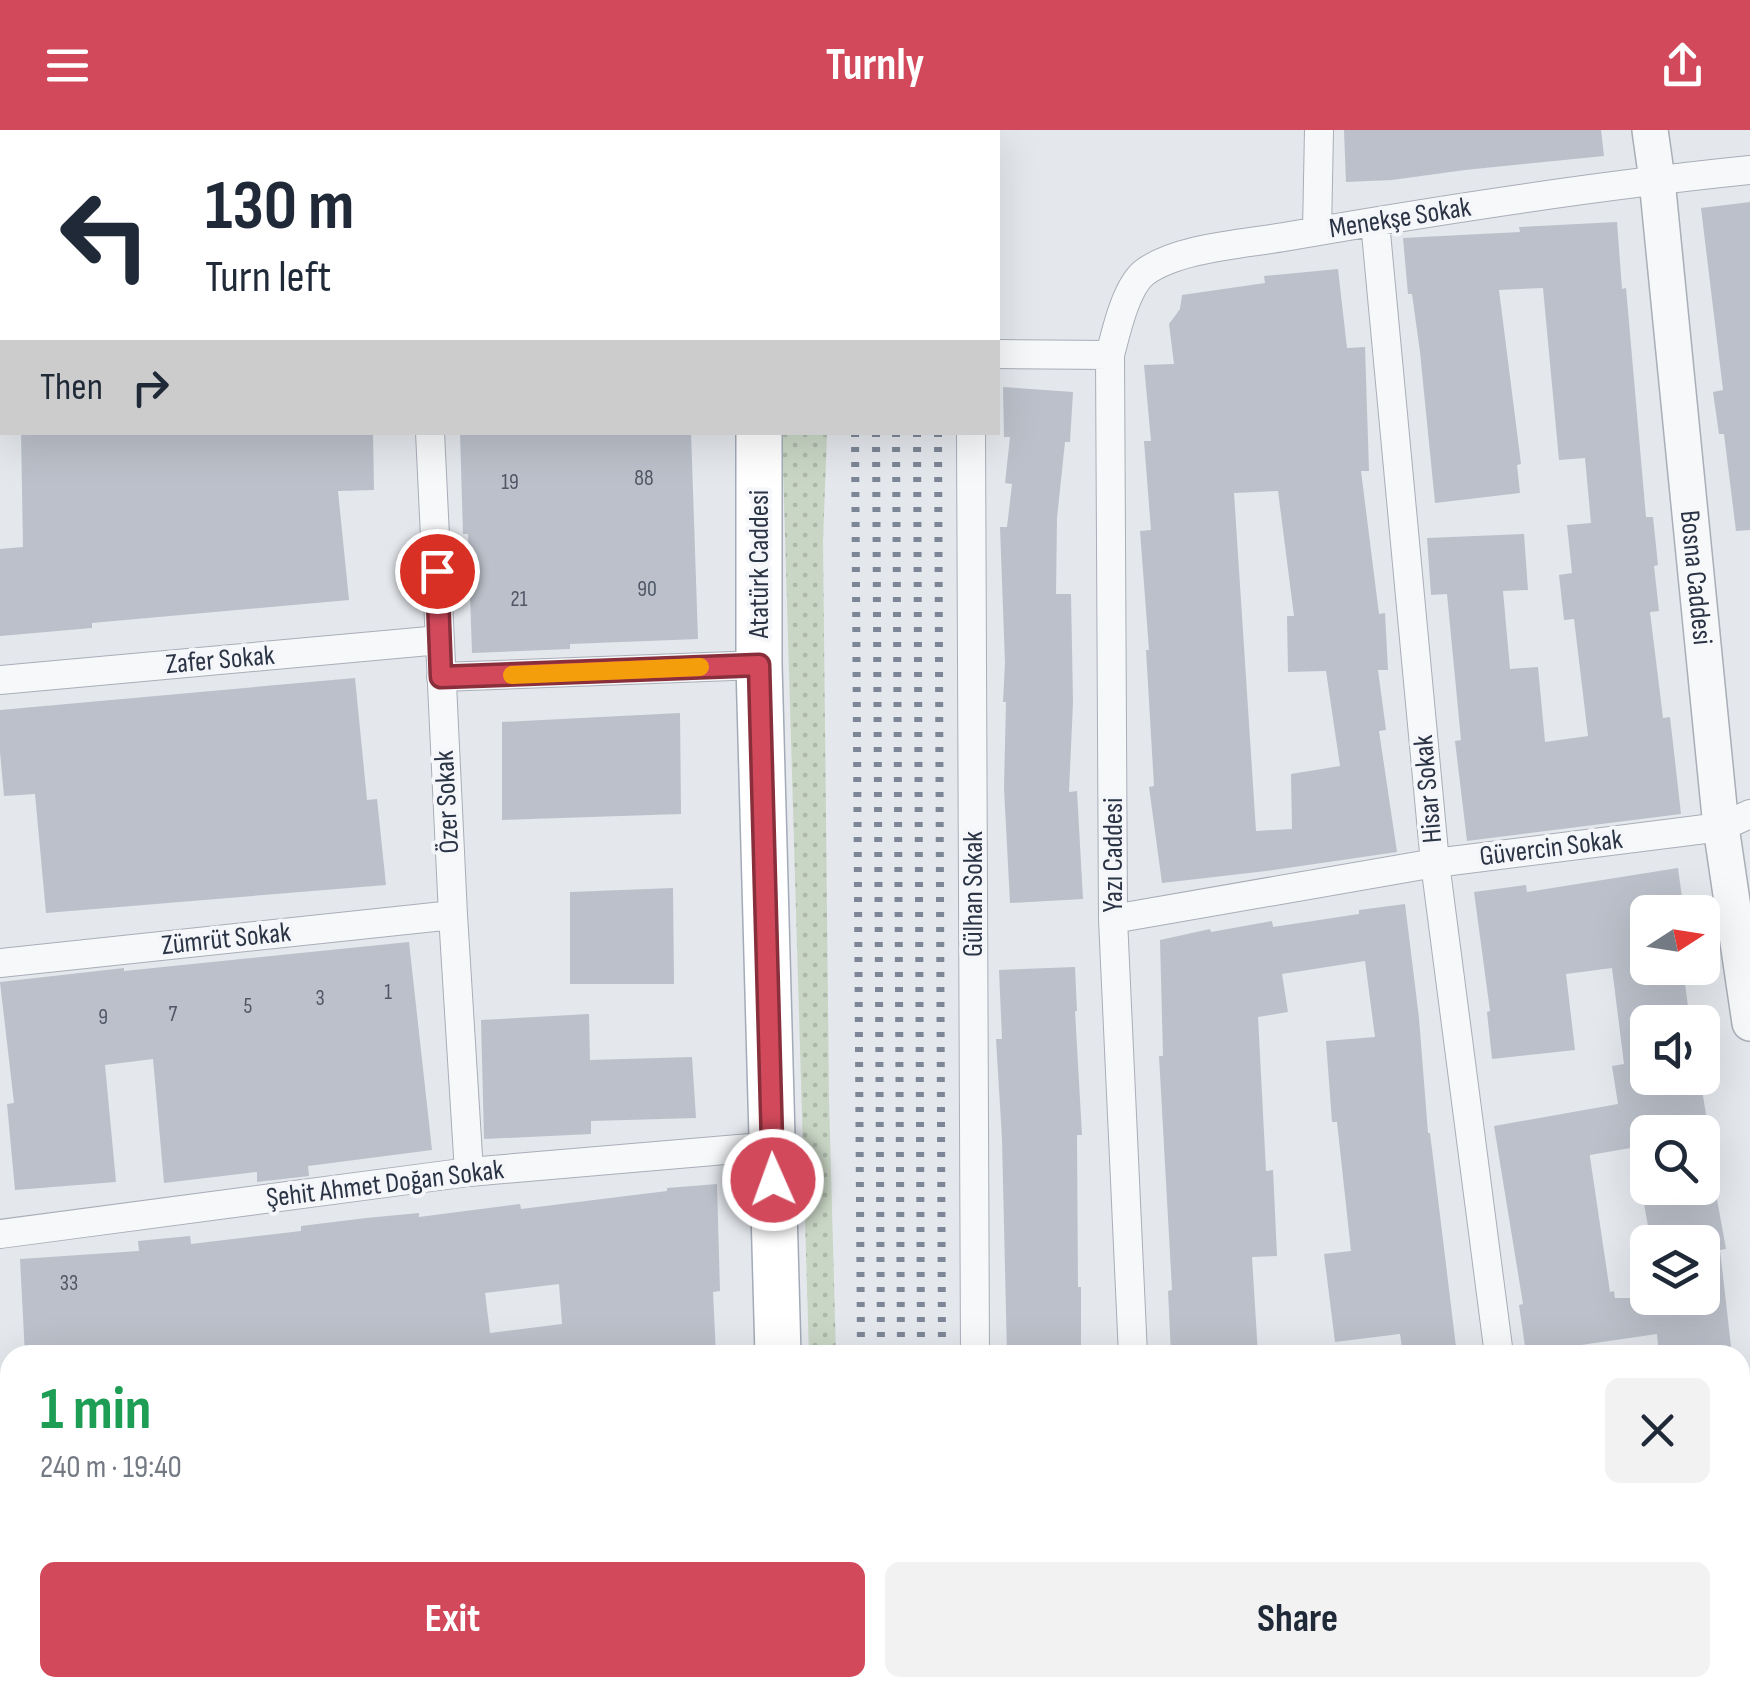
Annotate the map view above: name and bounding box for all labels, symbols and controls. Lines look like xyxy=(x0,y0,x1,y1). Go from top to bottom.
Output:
icon: menu xyxy=(40,38,95,93)
text: Turnly xyxy=(826,38,924,93)
icon: share xyxy=(1655,38,1710,93)
text: 130 m xyxy=(205,165,354,249)
icon: left xyxy=(40,170,170,300)
street label: Menekşe Sokak xyxy=(1327,190,1473,245)
text: Turn left xyxy=(205,250,331,305)
icon: right xyxy=(123,360,178,415)
text: Then xyxy=(40,365,103,410)
house number: 88 xyxy=(634,465,654,492)
house number: 19 xyxy=(501,469,519,496)
street label: Atatürk Caddesi xyxy=(743,490,776,639)
street label: Bosna Caddesi xyxy=(1673,509,1719,646)
pin xyxy=(395,529,480,614)
icon: arrive xyxy=(410,544,465,599)
house number: 90 xyxy=(637,576,657,603)
house number: 21 xyxy=(511,586,528,613)
street label: Zafer Sokak xyxy=(164,639,276,681)
street label: Hisar Sokak xyxy=(1407,733,1449,844)
street label: Özer Sokak xyxy=(428,749,466,854)
street label: Yazı Caddesi xyxy=(1097,798,1130,912)
street label: Güvercin Sokak xyxy=(1478,823,1625,873)
street label: Gülhan Sokak xyxy=(957,831,990,957)
north arrow xyxy=(1630,895,1720,985)
map controls xyxy=(1630,895,1720,1315)
street label: Zümrüt Sokak xyxy=(160,916,292,962)
house number: 1 xyxy=(384,979,392,1006)
house number: 3 xyxy=(315,985,325,1012)
house number: 5 xyxy=(244,993,253,1020)
house number: 7 xyxy=(169,1001,178,1028)
house number: 9 xyxy=(98,1004,108,1031)
button: sound xyxy=(1630,1005,1720,1095)
button: search xyxy=(1630,1115,1720,1205)
position arrow xyxy=(721,1128,825,1232)
street label: Şehit Ahmet Doğan Sokak xyxy=(264,1153,506,1215)
button: layers xyxy=(1630,1225,1720,1315)
house number: 33 xyxy=(60,1270,78,1297)
text: 1 min xyxy=(40,1374,152,1446)
button: close xyxy=(1605,1378,1710,1483)
text: 240 m · 19:40 xyxy=(40,1448,182,1487)
button: Exit xyxy=(40,1562,865,1677)
button: Share xyxy=(885,1562,1710,1677)

